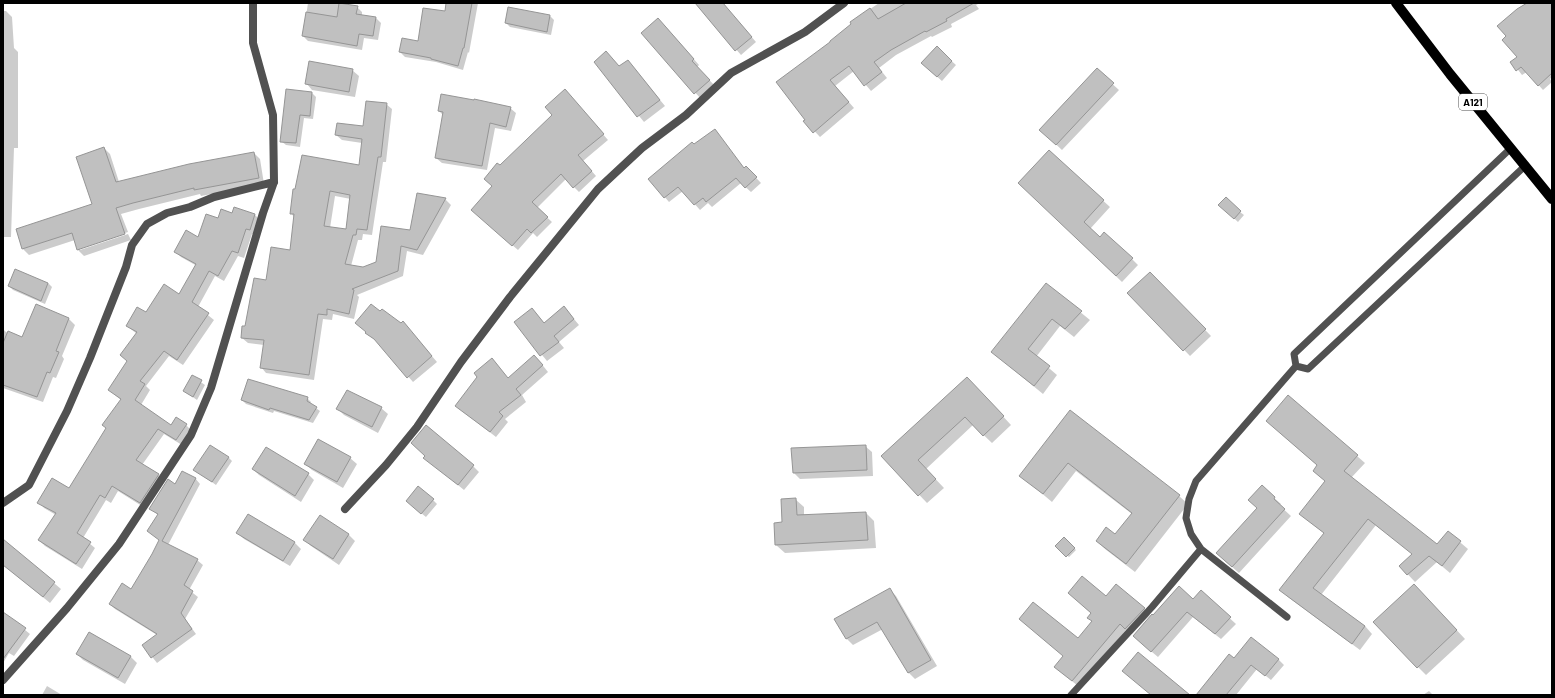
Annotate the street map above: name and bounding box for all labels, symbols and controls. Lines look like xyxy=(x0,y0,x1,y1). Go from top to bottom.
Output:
road number: A121 xyxy=(1459,94,1487,110)

